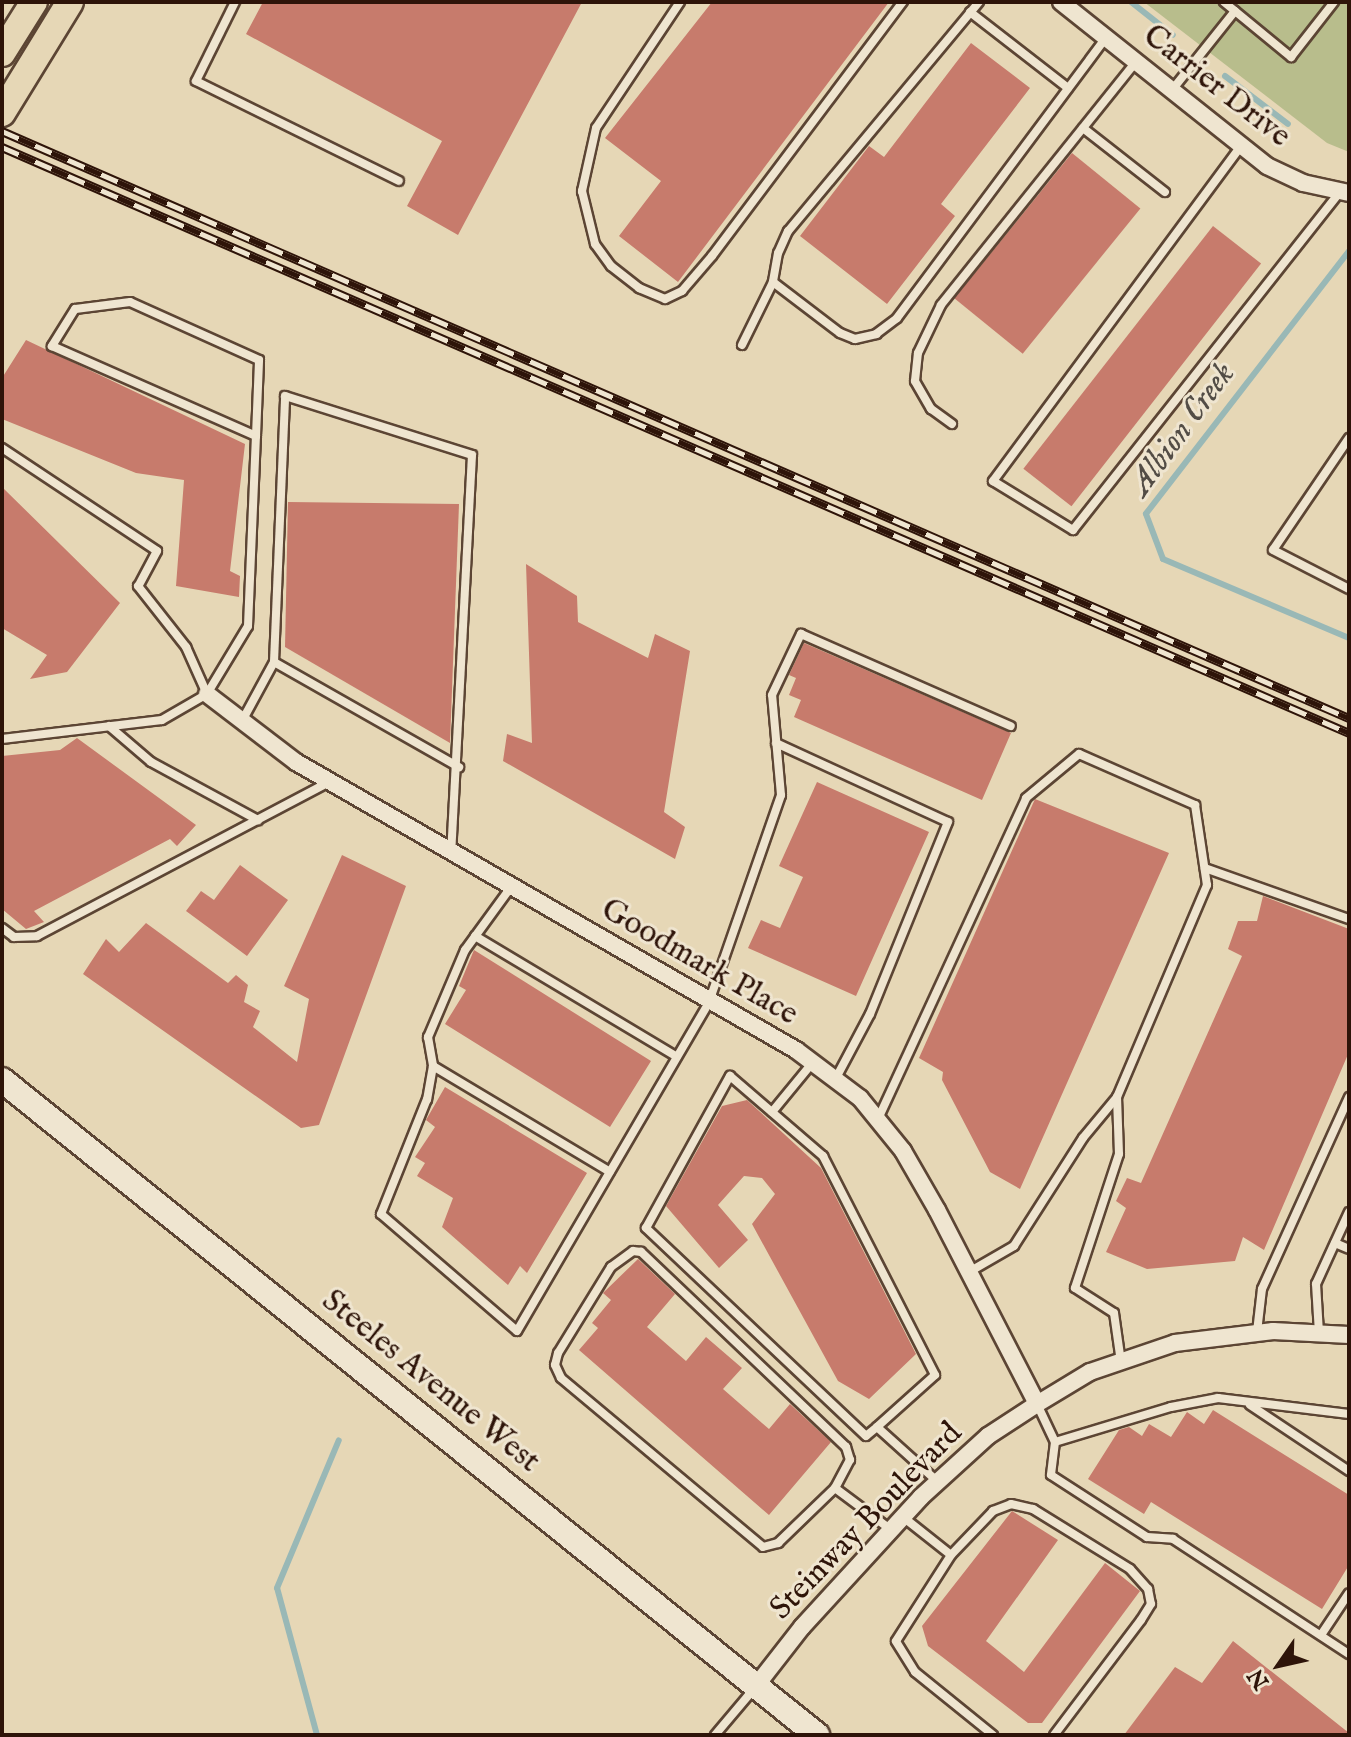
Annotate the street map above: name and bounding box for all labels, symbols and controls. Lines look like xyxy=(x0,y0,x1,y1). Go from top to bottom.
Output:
street label: Carrier Drive xyxy=(1135,18,1297,156)
water label: Albion Creek xyxy=(1120,355,1244,503)
street label: Goodmark Place xyxy=(594,891,804,1035)
street label: Steeles Avenue West xyxy=(313,1282,547,1482)
street label: Steinway Boulevard xyxy=(763,1415,971,1629)
north arrow xyxy=(1239,1625,1319,1705)
text: N xyxy=(1242,1663,1276,1694)

